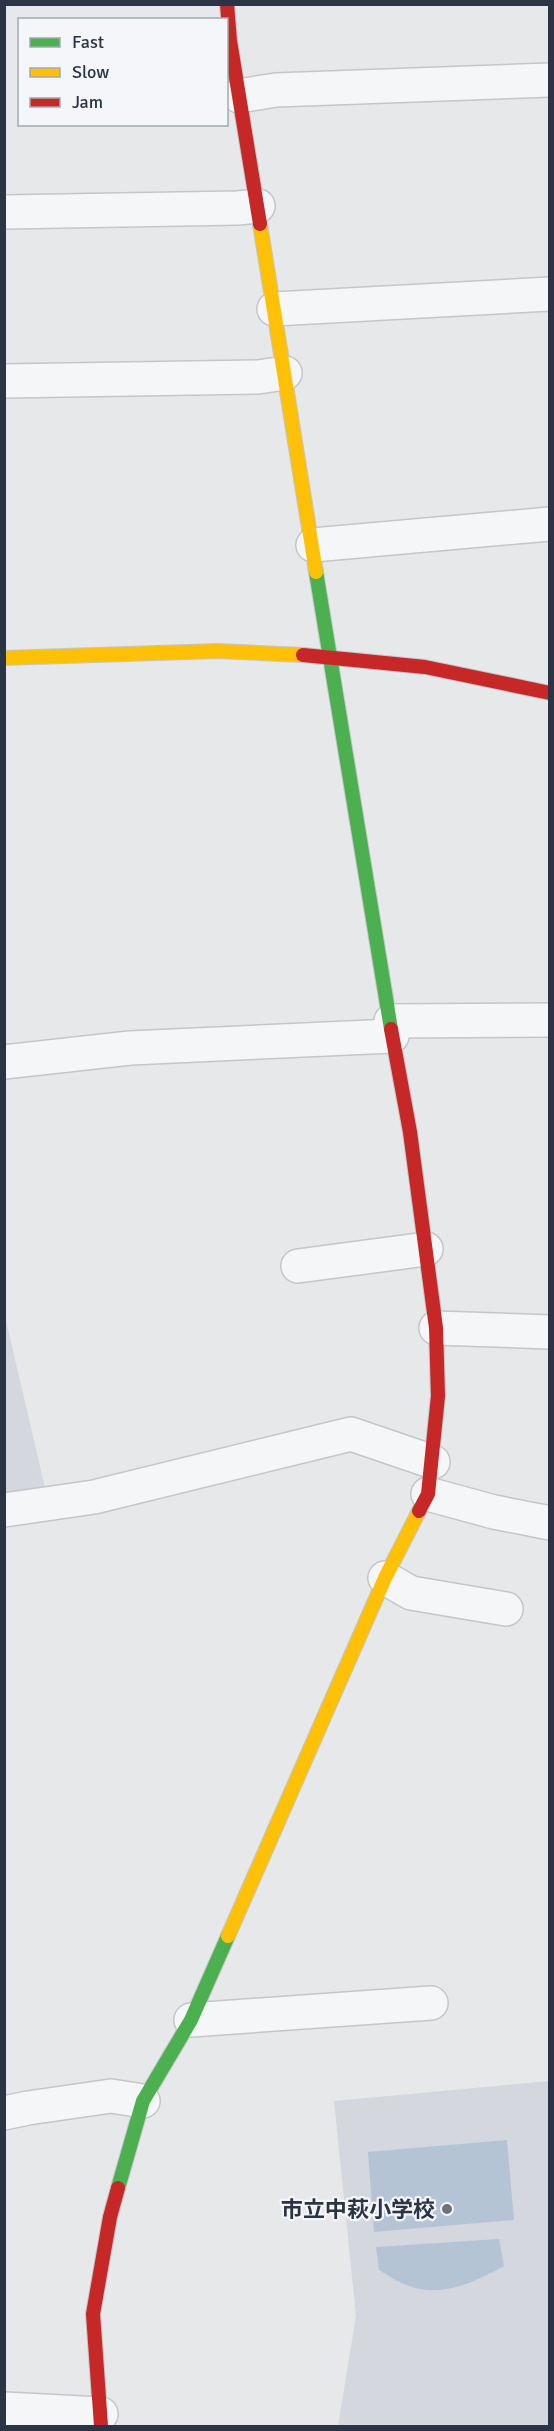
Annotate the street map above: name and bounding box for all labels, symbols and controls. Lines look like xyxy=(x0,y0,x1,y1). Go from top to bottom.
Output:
legend xyxy=(18,18,228,126)
text: Fast xyxy=(72,31,104,53)
text: Slow xyxy=(72,61,109,83)
text: Jam xyxy=(72,91,103,113)
place label: 市立中萩小学校 xyxy=(281,2196,435,2223)
marker: 市立中萩小学校 xyxy=(440,2202,454,2216)

